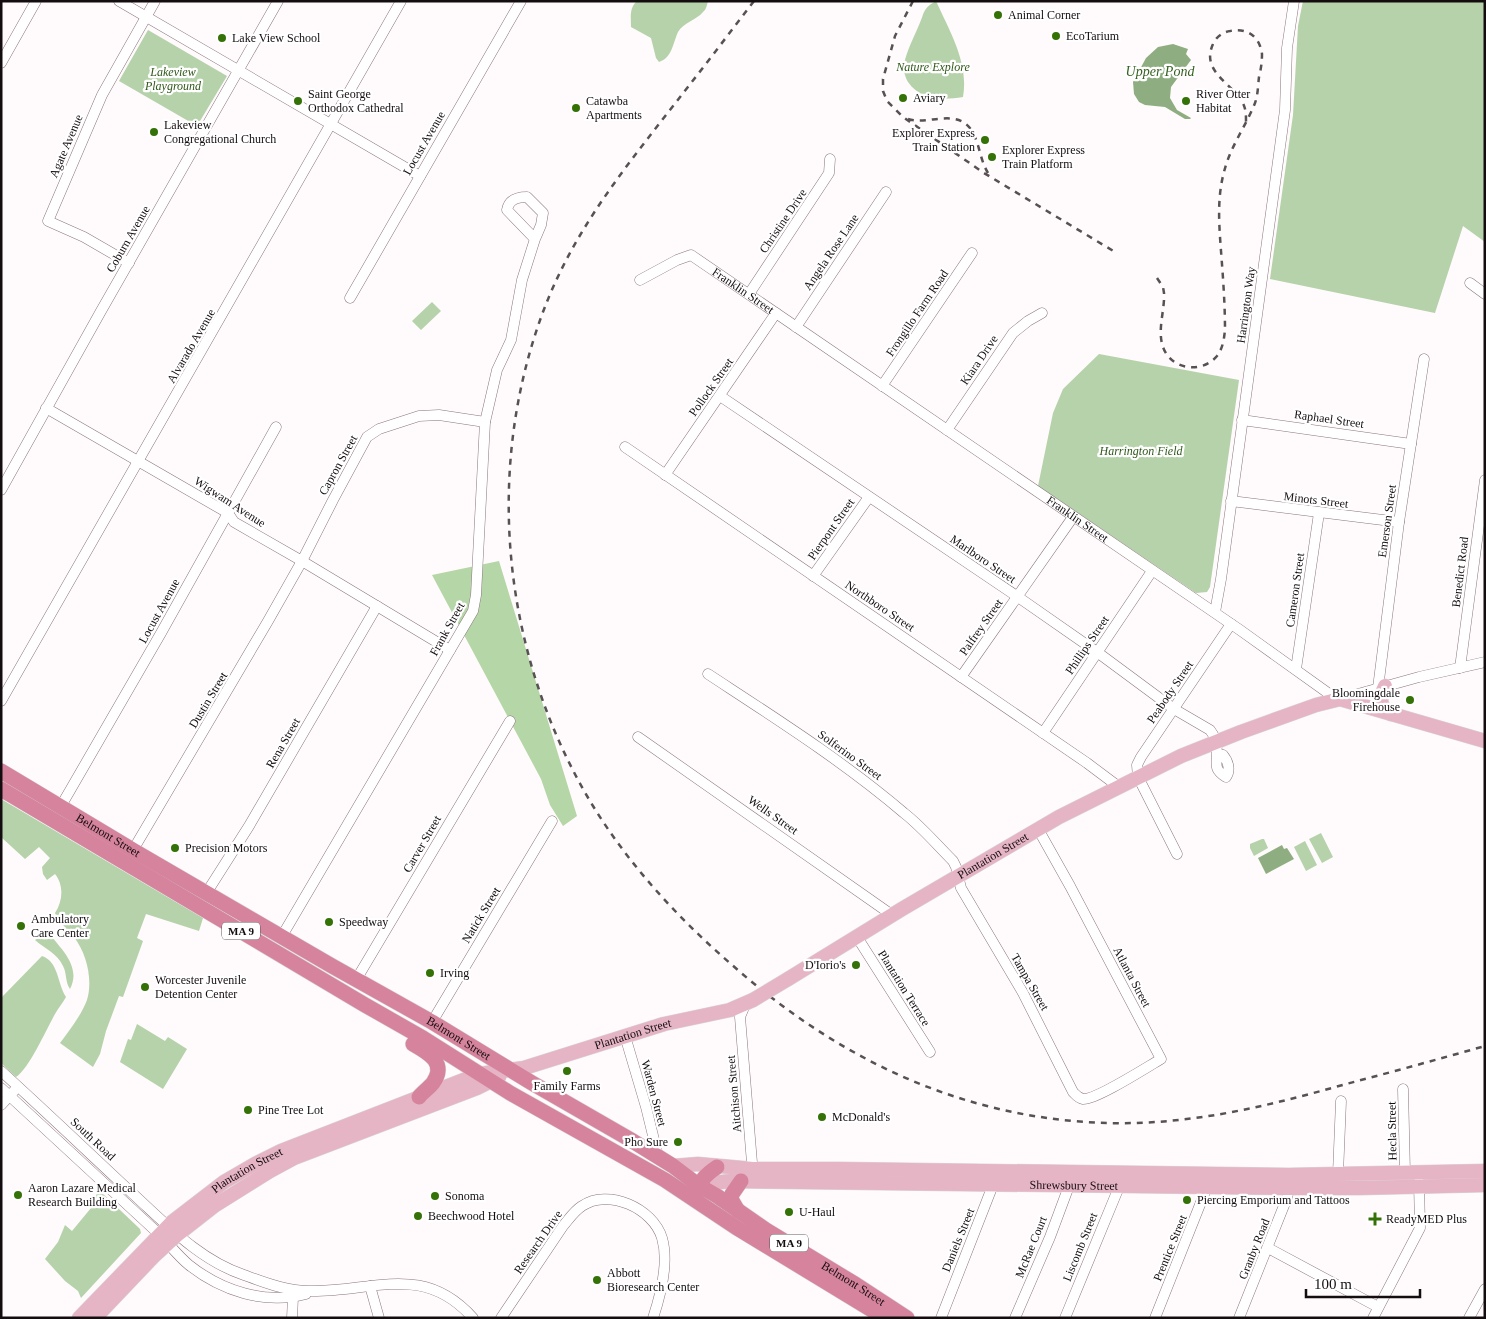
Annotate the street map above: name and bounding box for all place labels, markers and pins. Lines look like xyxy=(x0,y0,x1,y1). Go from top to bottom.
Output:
place label: Animal Corner xyxy=(1008,8,1080,22)
marker: Animal Corner xyxy=(992,9,1004,21)
place label: EcoTarium xyxy=(1066,29,1120,43)
marker: EcoTarium xyxy=(1050,30,1062,42)
place label: Lake View School xyxy=(232,31,321,45)
marker: Lake View School xyxy=(216,32,228,44)
place label: Saint George Orthodox Cathedral xyxy=(308,87,404,115)
place label: River Otter Habitat xyxy=(1196,87,1250,115)
place label: Aviary xyxy=(913,91,945,105)
marker: Aviary xyxy=(897,92,909,104)
place label: Catawba Apartments xyxy=(586,94,642,122)
marker: Saint George Orthodox Cathedral xyxy=(292,95,304,107)
marker: River Otter Habitat xyxy=(1180,95,1192,107)
marker: Catawba Apartments xyxy=(570,102,582,114)
place label: Lakeview Congregational Church xyxy=(164,118,276,146)
marker: Lakeview Congregational Church xyxy=(148,126,160,138)
place label: Explorer Express Train Station xyxy=(892,126,975,154)
marker: Explorer Express Train Station xyxy=(979,134,991,146)
place label: Explorer Express Train Platform xyxy=(1002,143,1085,171)
marker: Explorer Express Train Platform xyxy=(986,151,998,163)
place label: Bloomingdale Firehouse xyxy=(1332,686,1400,714)
marker: Bloomingdale Firehouse xyxy=(1404,694,1416,706)
place label: Precision Motors xyxy=(185,841,268,855)
marker: Precision Motors xyxy=(169,842,181,854)
place label: Ambulatory Care Center xyxy=(31,912,89,940)
place label: Speedway xyxy=(339,915,388,929)
marker: Speedway xyxy=(323,916,335,928)
marker: Ambulatory Care Center xyxy=(15,920,27,932)
place label: D'Iorio's xyxy=(805,958,846,972)
marker: D'Iorio's xyxy=(850,959,862,971)
place label: Irving xyxy=(440,966,469,980)
marker: Irving xyxy=(424,967,436,979)
place label: Worcester Juvenile Detention Center xyxy=(155,973,246,1001)
marker: Worcester Juvenile Detention Center xyxy=(139,981,151,993)
marker: Family Farms xyxy=(561,1065,573,1077)
place label: Family Farms xyxy=(533,1079,601,1093)
place label: Pine Tree Lot xyxy=(258,1103,324,1117)
marker: Pine Tree Lot xyxy=(242,1104,254,1116)
place label: McDonald's xyxy=(832,1110,890,1124)
marker: McDonald's xyxy=(816,1111,828,1123)
place label: Pho Sure xyxy=(624,1135,668,1149)
marker: Pho Sure xyxy=(672,1136,684,1148)
place label: Aaron Lazare Medical Research Building xyxy=(28,1181,137,1209)
marker: Aaron Lazare Medical Research Building xyxy=(12,1189,24,1201)
place label: Sonoma xyxy=(445,1189,485,1203)
marker: Sonoma xyxy=(429,1190,441,1202)
place label: Piercing Emporium and Tattoos xyxy=(1197,1193,1350,1207)
marker: Piercing Emporium and Tattoos xyxy=(1181,1194,1193,1206)
place label: U-Haul xyxy=(799,1205,836,1219)
marker: U-Haul xyxy=(783,1206,795,1218)
place label: Beechwood Hotel xyxy=(428,1209,515,1223)
marker: Beechwood Hotel xyxy=(412,1210,424,1222)
marker: ReadyMED Plus xyxy=(1368,1212,1382,1226)
place label: ReadyMED Plus xyxy=(1386,1212,1467,1226)
place label: Abbott Bioresearch Center xyxy=(607,1266,699,1294)
marker: Abbott Bioresearch Center xyxy=(591,1274,603,1286)

